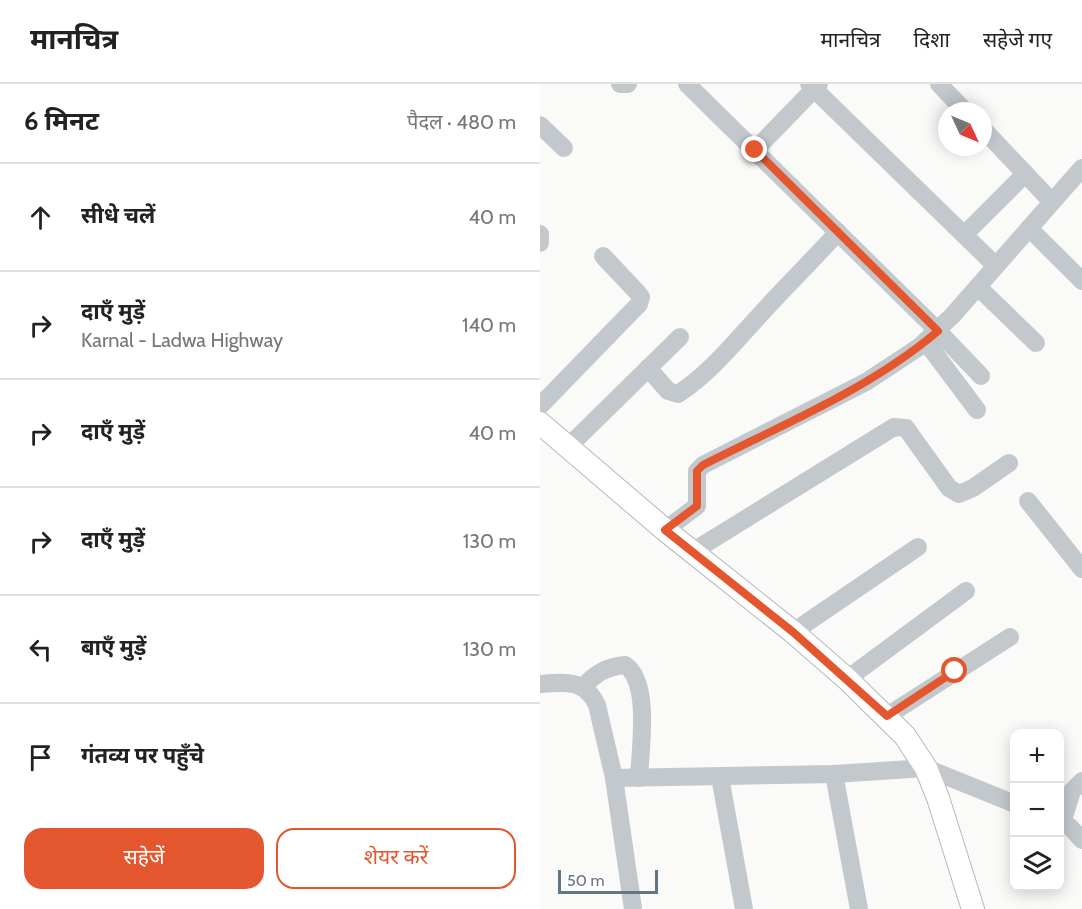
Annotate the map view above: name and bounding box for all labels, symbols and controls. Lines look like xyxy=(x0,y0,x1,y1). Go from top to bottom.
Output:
text: मानचित्र xyxy=(30,22,118,56)
text: मानचित्र xyxy=(821,27,881,52)
text: दिशा xyxy=(914,27,950,52)
text: सहेजे गए xyxy=(983,27,1052,52)
north arrow xyxy=(938,102,992,156)
text: 6 मिनट xyxy=(24,105,99,137)
text: पैदल · 480 m xyxy=(407,110,516,134)
route end xyxy=(741,136,767,162)
icon: ahead xyxy=(24,201,57,234)
text: सीधे चलें xyxy=(81,202,155,229)
text: 40 m xyxy=(468,205,516,229)
text: दाएँ मुड़ें xyxy=(81,298,145,325)
icon: right xyxy=(24,309,57,342)
text: 140 m xyxy=(462,313,516,337)
text: Karnal - Ladwa Highway xyxy=(81,328,283,352)
icon: right xyxy=(24,417,57,450)
text: दाएँ मुड़ें xyxy=(81,418,145,445)
text: 40 m xyxy=(468,421,516,445)
icon: right xyxy=(24,525,57,558)
text: दाएँ मुड़ें xyxy=(81,526,145,553)
text: 130 m xyxy=(463,529,516,553)
icon: left xyxy=(24,633,57,666)
text: बाएँ मुड़ें xyxy=(81,634,146,661)
text: 130 m xyxy=(463,637,516,661)
route start xyxy=(941,657,967,683)
map controls xyxy=(1010,729,1064,891)
button: + xyxy=(1010,729,1064,783)
icon: arrive xyxy=(24,741,57,774)
text: गंतव्य पर पहुँचे xyxy=(81,742,204,769)
button: − xyxy=(1010,783,1064,837)
button: सहेजें xyxy=(24,828,264,889)
button: शेयर करें xyxy=(276,828,516,889)
button: layers xyxy=(1010,837,1064,891)
scale bar xyxy=(558,867,658,894)
text: 50 m xyxy=(567,871,604,890)

